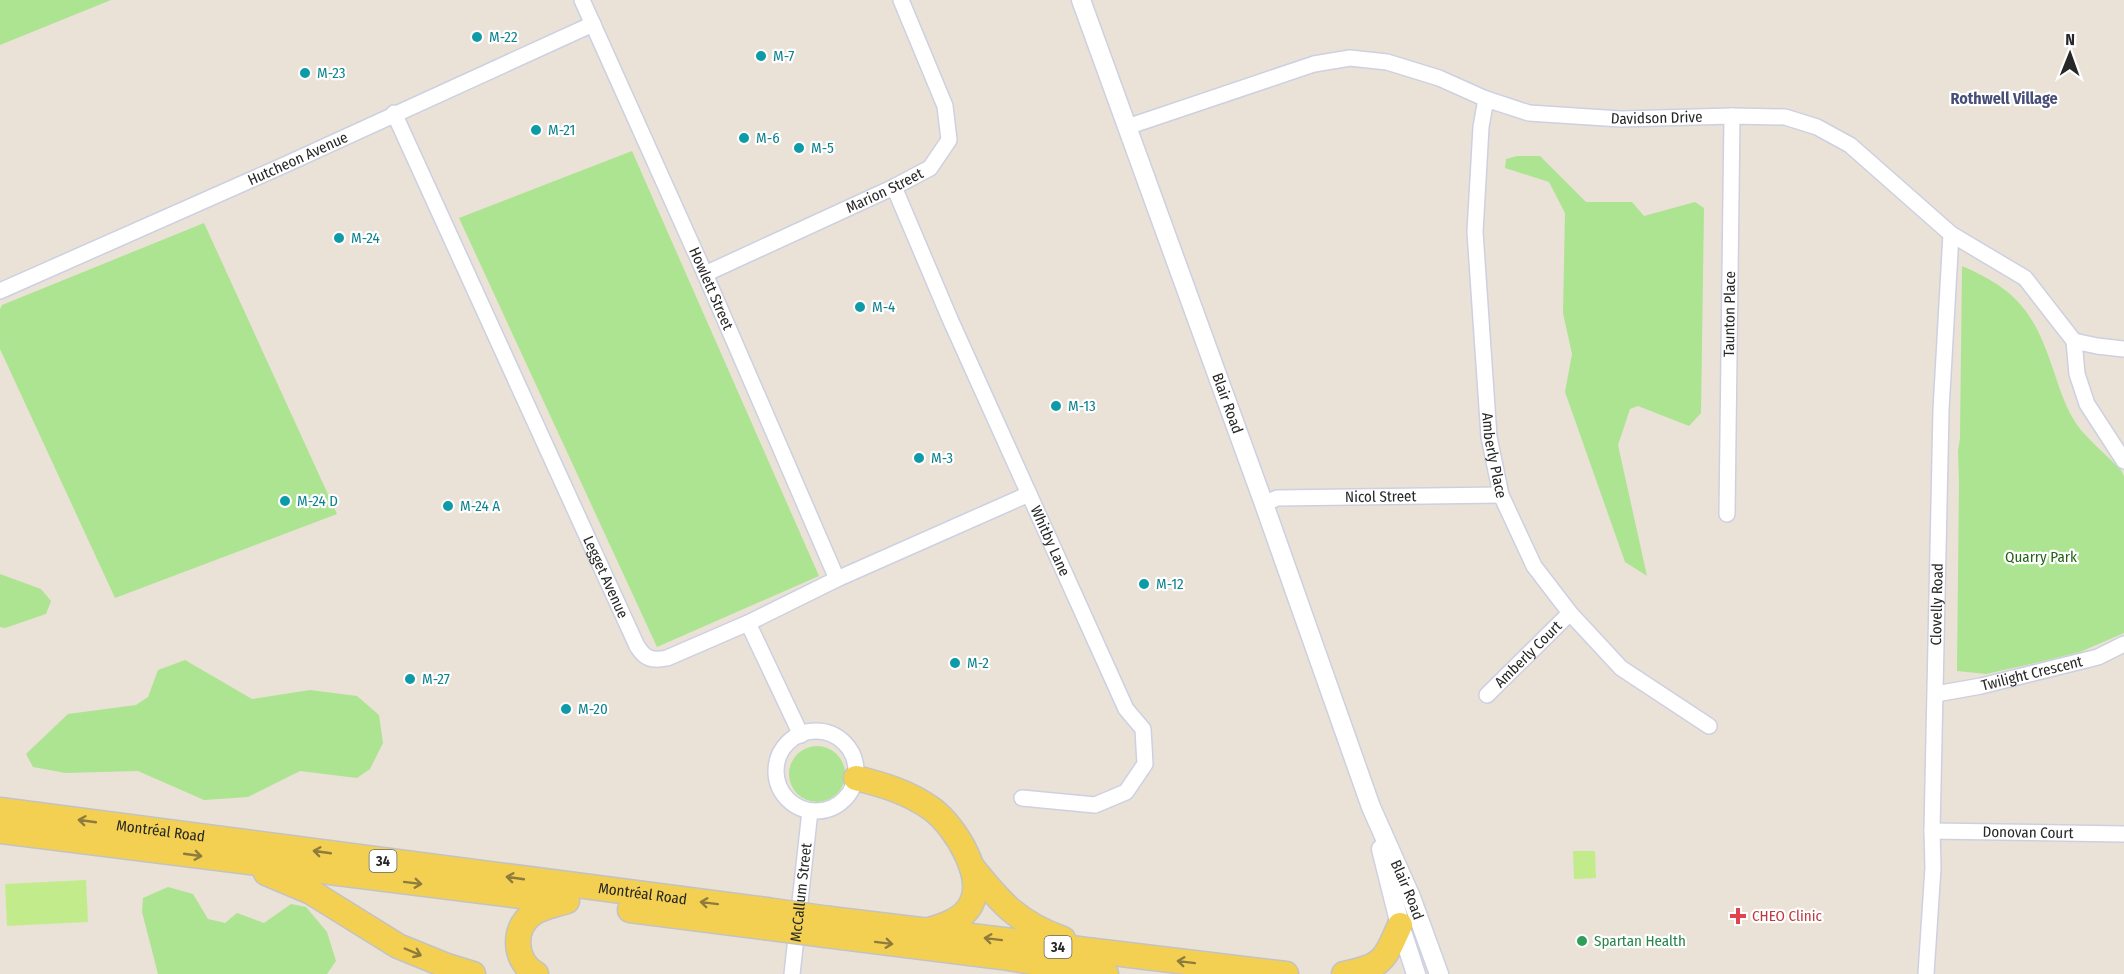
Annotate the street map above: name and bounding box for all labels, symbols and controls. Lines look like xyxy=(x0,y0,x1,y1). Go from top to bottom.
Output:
north arrow xyxy=(2040,24,2100,84)
place label: M-22 xyxy=(489,28,518,46)
marker: M-22 xyxy=(470,30,484,44)
text: N xyxy=(2065,30,2075,49)
place label: M-7 xyxy=(773,47,794,65)
marker: M-7 xyxy=(754,49,768,63)
place label: M-23 xyxy=(317,64,346,82)
marker: M-23 xyxy=(298,66,312,80)
district label: Rothwell Village xyxy=(1950,89,2058,108)
street label: Davidson Drive xyxy=(1610,108,1703,128)
place label: M-21 xyxy=(548,121,575,139)
marker: M-21 xyxy=(529,123,543,137)
street label: Hutcheon Avenue xyxy=(245,128,351,189)
place label: M-6 xyxy=(756,129,780,147)
marker: M-6 xyxy=(737,131,751,145)
place label: M-5 xyxy=(811,139,834,157)
marker: M-5 xyxy=(792,141,806,155)
street label: Marion Street xyxy=(843,164,926,217)
place label: M-24 xyxy=(351,229,380,247)
marker: M-24 xyxy=(332,231,346,245)
street label: Howlett Street xyxy=(685,244,737,333)
street label: Taunton Place xyxy=(1720,271,1739,357)
place label: M-4 xyxy=(872,298,895,316)
marker: M-4 xyxy=(853,300,867,314)
street label: Blair Road xyxy=(1208,370,1247,436)
place label: M-13 xyxy=(1068,397,1096,415)
marker: M-13 xyxy=(1049,399,1063,413)
street label: Amberly Place xyxy=(1478,412,1510,500)
place label: M-3 xyxy=(931,449,953,467)
marker: M-3 xyxy=(912,451,926,465)
street label: Nicol Street xyxy=(1345,487,1417,506)
place label: M-24 D xyxy=(297,492,338,510)
marker: M-24 D xyxy=(278,494,292,508)
place label: M-24 A xyxy=(460,497,500,515)
marker: M-24 A xyxy=(441,499,455,513)
street label: Whitby Lane xyxy=(1027,503,1074,579)
street label: Legget Avenue xyxy=(579,533,632,621)
park label: Quarry Park xyxy=(2005,548,2077,566)
street label: Clovelly Road xyxy=(1927,563,1947,646)
place label: M-12 xyxy=(1156,575,1184,593)
marker: M-12 xyxy=(1137,577,1151,591)
street label: Amberly Court xyxy=(1491,617,1566,691)
street label: Twilight Crescent xyxy=(1979,652,2084,695)
place label: M-2 xyxy=(967,654,989,672)
marker: M-2 xyxy=(948,656,962,670)
place label: M-27 xyxy=(422,670,450,688)
marker: M-27 xyxy=(403,672,417,686)
place label: M-20 xyxy=(578,700,608,718)
marker: M-20 xyxy=(559,702,573,716)
one-way arrow xyxy=(78,816,97,827)
street label: Montréal Road xyxy=(115,816,206,846)
street label: Donovan Court xyxy=(1982,823,2074,842)
street label: McCallum Street xyxy=(787,842,815,943)
one-way arrow xyxy=(313,847,332,858)
one-way arrow xyxy=(182,850,202,861)
road number: 34 xyxy=(370,850,397,872)
street label: Blair Road xyxy=(1387,857,1428,922)
one-way arrow xyxy=(506,873,526,884)
one-way arrow xyxy=(402,877,422,888)
street label: Montréal Road xyxy=(597,879,688,908)
one-way arrow xyxy=(699,897,719,908)
marker: CHEO Clinic xyxy=(1729,907,1747,925)
place label: CHEO Clinic xyxy=(1752,907,1822,925)
place label: Spartan Health xyxy=(1594,932,1686,950)
one-way arrow xyxy=(983,933,1003,944)
marker: Spartan Health xyxy=(1575,934,1589,948)
road number: 34 xyxy=(1044,936,1072,958)
one-way arrow xyxy=(874,937,894,948)
one-way arrow xyxy=(403,947,421,958)
one-way arrow xyxy=(1177,956,1197,967)

